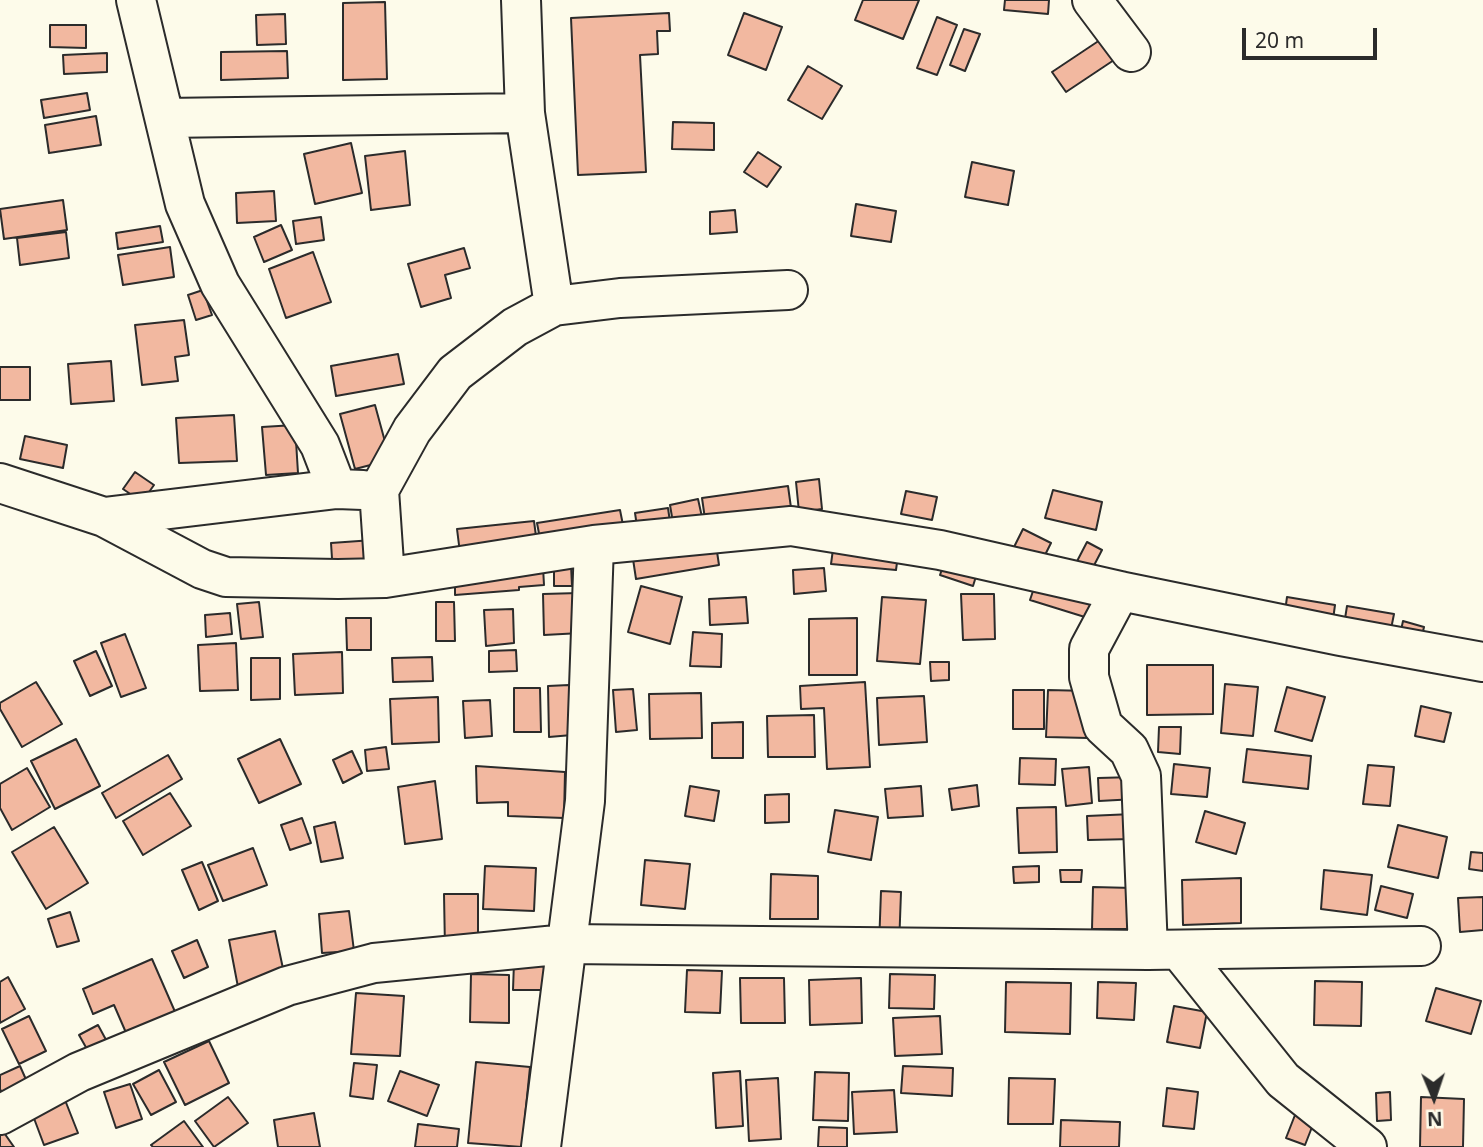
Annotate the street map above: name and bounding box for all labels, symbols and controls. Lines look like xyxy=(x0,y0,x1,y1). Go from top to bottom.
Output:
scale bar xyxy=(1245,14,1380,58)
text: 20 m xyxy=(1255,26,1304,54)
north arrow xyxy=(1399,1063,1469,1133)
text: N xyxy=(1427,1106,1443,1132)

